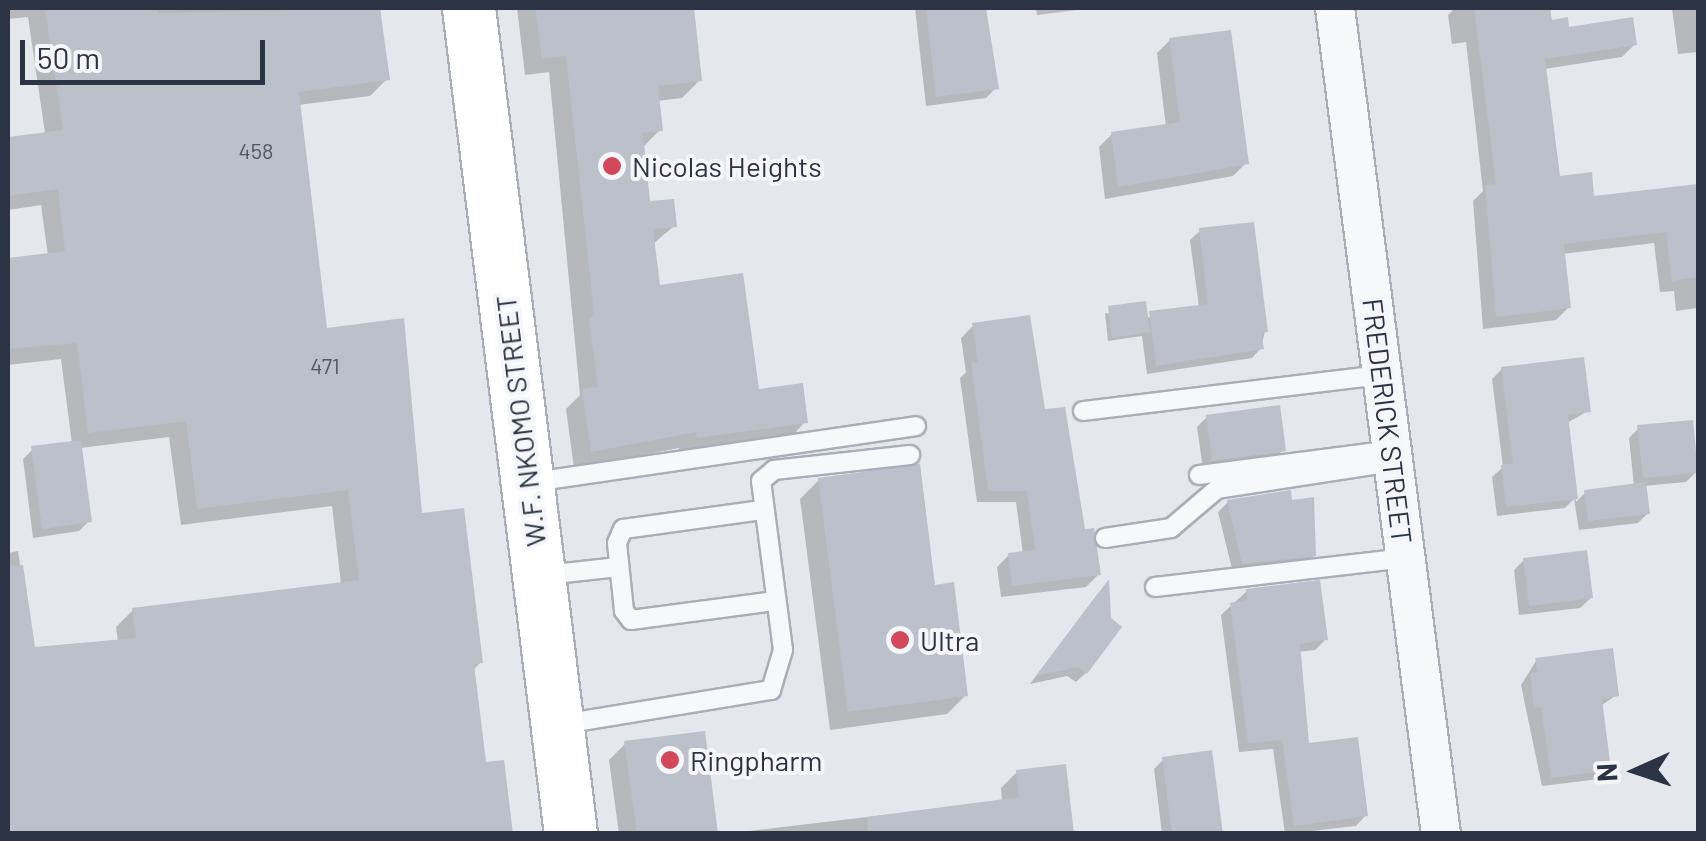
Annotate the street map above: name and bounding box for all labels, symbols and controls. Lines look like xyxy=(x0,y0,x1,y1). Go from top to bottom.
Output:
scale bar xyxy=(25,20,270,82)
text: 50 m xyxy=(37,39,100,75)
house number: 458 xyxy=(239,138,273,164)
place label: Nicolas Heights xyxy=(632,149,822,183)
marker: Nicolas Heights xyxy=(601,155,623,177)
street label: W.F. NKOMO STREET xyxy=(488,293,552,549)
street label: FREDERICK STREET xyxy=(1356,296,1420,546)
house number: 471 xyxy=(310,353,340,379)
place label: Ultra xyxy=(920,623,979,657)
marker: Ultra xyxy=(889,629,911,651)
north arrow xyxy=(1586,721,1686,821)
place label: Ringpharm xyxy=(690,743,823,777)
marker: Ringpharm xyxy=(659,749,681,771)
text: N xyxy=(1589,762,1624,783)

